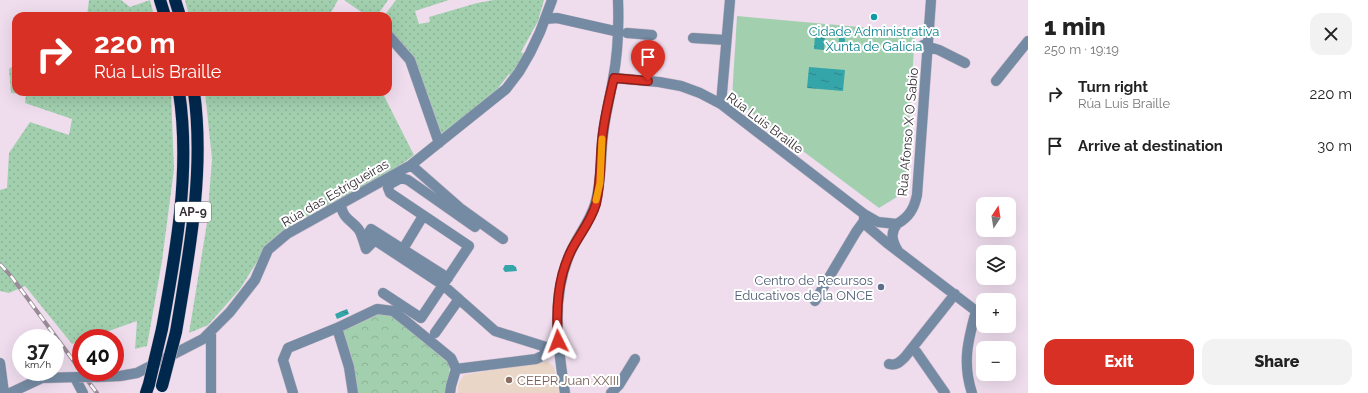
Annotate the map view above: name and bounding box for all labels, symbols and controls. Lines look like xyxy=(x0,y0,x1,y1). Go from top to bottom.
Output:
marker: Cidade Administrativa Xunta de Galicia xyxy=(869,12,879,22)
text: 1 min xyxy=(1044,12,1106,41)
button: close xyxy=(1310,13,1352,55)
place label: Cidade Administrativa Xunta de Galicia xyxy=(809,24,939,54)
text: 220 m xyxy=(94,27,176,60)
icon: right xyxy=(28,28,80,80)
pin xyxy=(631,40,665,81)
text: 250 m · 19:19 xyxy=(1044,42,1119,57)
icon: arrive xyxy=(637,46,659,68)
text: Rúa Luis Braille xyxy=(94,61,221,82)
street label: Rúa Afonso X O Sabio xyxy=(895,67,921,197)
text: Turn right xyxy=(1078,78,1148,96)
icon: right xyxy=(1044,83,1066,105)
text: 220 m xyxy=(1310,85,1352,103)
street label: Rúa Luis Braille xyxy=(724,89,807,157)
text: Rúa Luis Braille xyxy=(1078,96,1170,111)
icon: arrive xyxy=(1044,135,1066,157)
text: Arrive at destination xyxy=(1078,137,1223,155)
text: 30 m xyxy=(1317,137,1352,155)
street label: Rúa das Estrigueiras xyxy=(279,156,391,230)
north arrow xyxy=(976,197,1016,237)
map controls xyxy=(976,197,1016,381)
road number: AP-9 xyxy=(175,202,211,222)
button: layers xyxy=(976,245,1016,285)
place label: Centro de Recursos Educativos de la ONCE xyxy=(734,273,873,303)
marker: Centro de Recursos Educativos de la ONCE xyxy=(876,282,886,292)
button: + xyxy=(976,293,1016,333)
position arrow xyxy=(537,320,579,362)
speed limit sign: 40 xyxy=(72,329,124,381)
text: 37 xyxy=(27,338,49,362)
button: Exit xyxy=(1044,339,1194,385)
button: Share xyxy=(1202,339,1352,385)
button: − xyxy=(976,341,1016,381)
text: km/h xyxy=(25,359,51,370)
place label: CEEPR Juan XXIII xyxy=(517,373,619,388)
marker: CEEPR Juan XXIII xyxy=(504,375,514,385)

